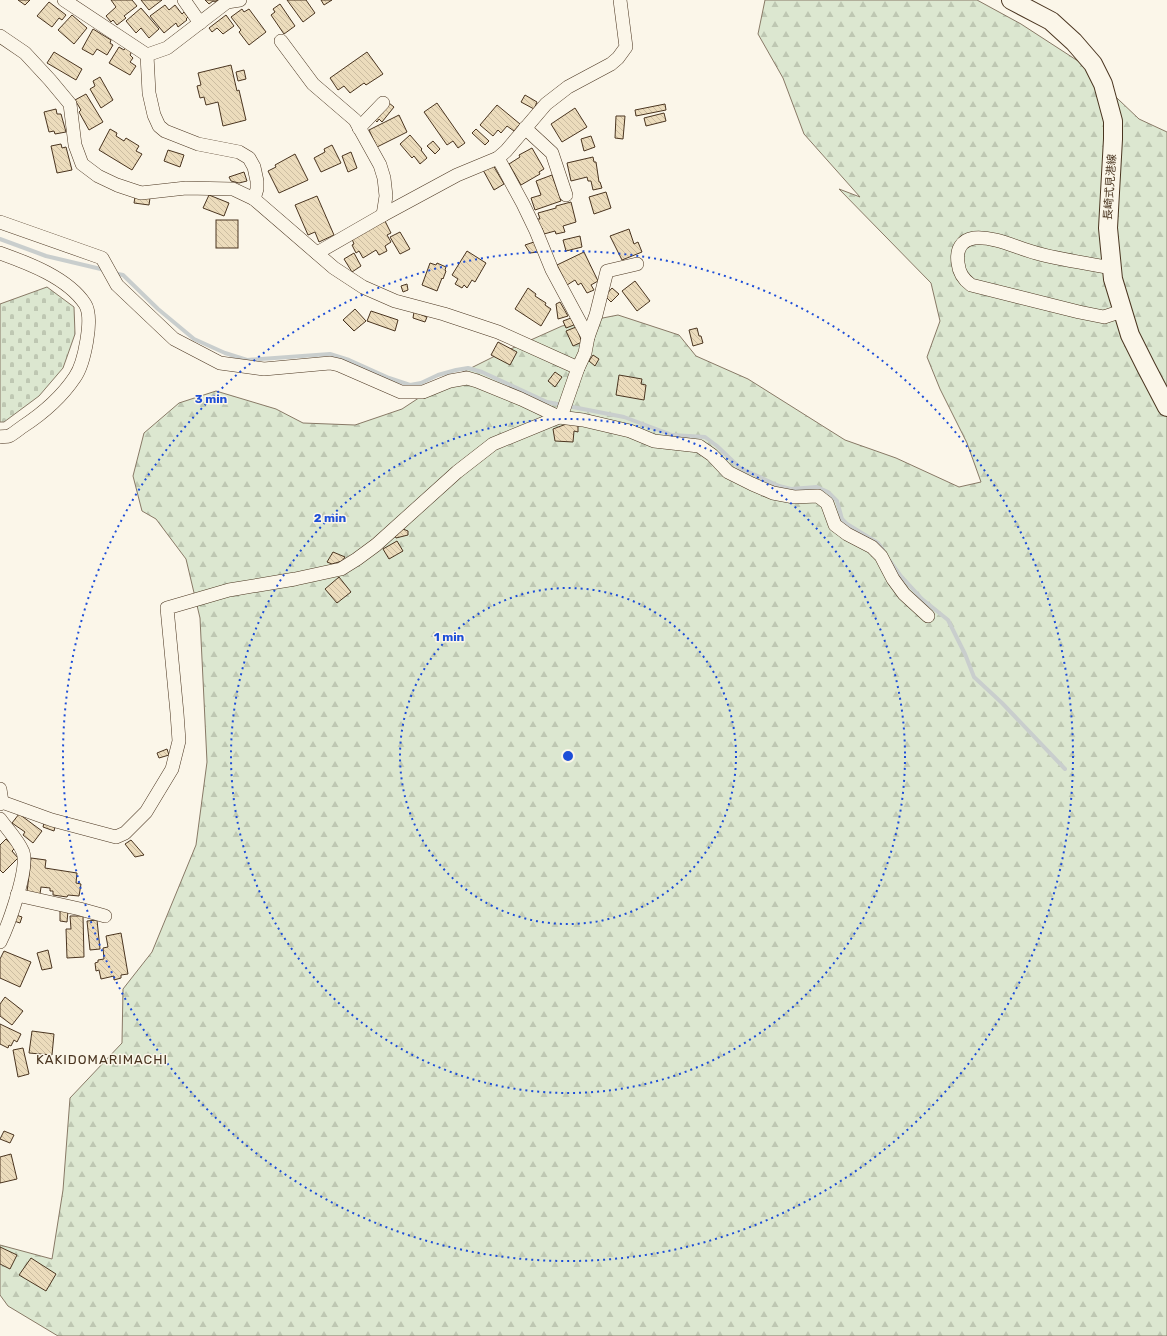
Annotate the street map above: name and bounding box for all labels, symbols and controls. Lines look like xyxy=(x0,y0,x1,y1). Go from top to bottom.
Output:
street label: 長崎式見港線 xyxy=(1101,154,1119,220)
text: 3 min xyxy=(195,392,228,406)
text: 2 min xyxy=(314,511,347,525)
text: 1 min xyxy=(434,630,465,644)
centre of rings xyxy=(561,749,575,763)
district label: KAKIDOMARIMACHI xyxy=(36,1052,168,1067)

